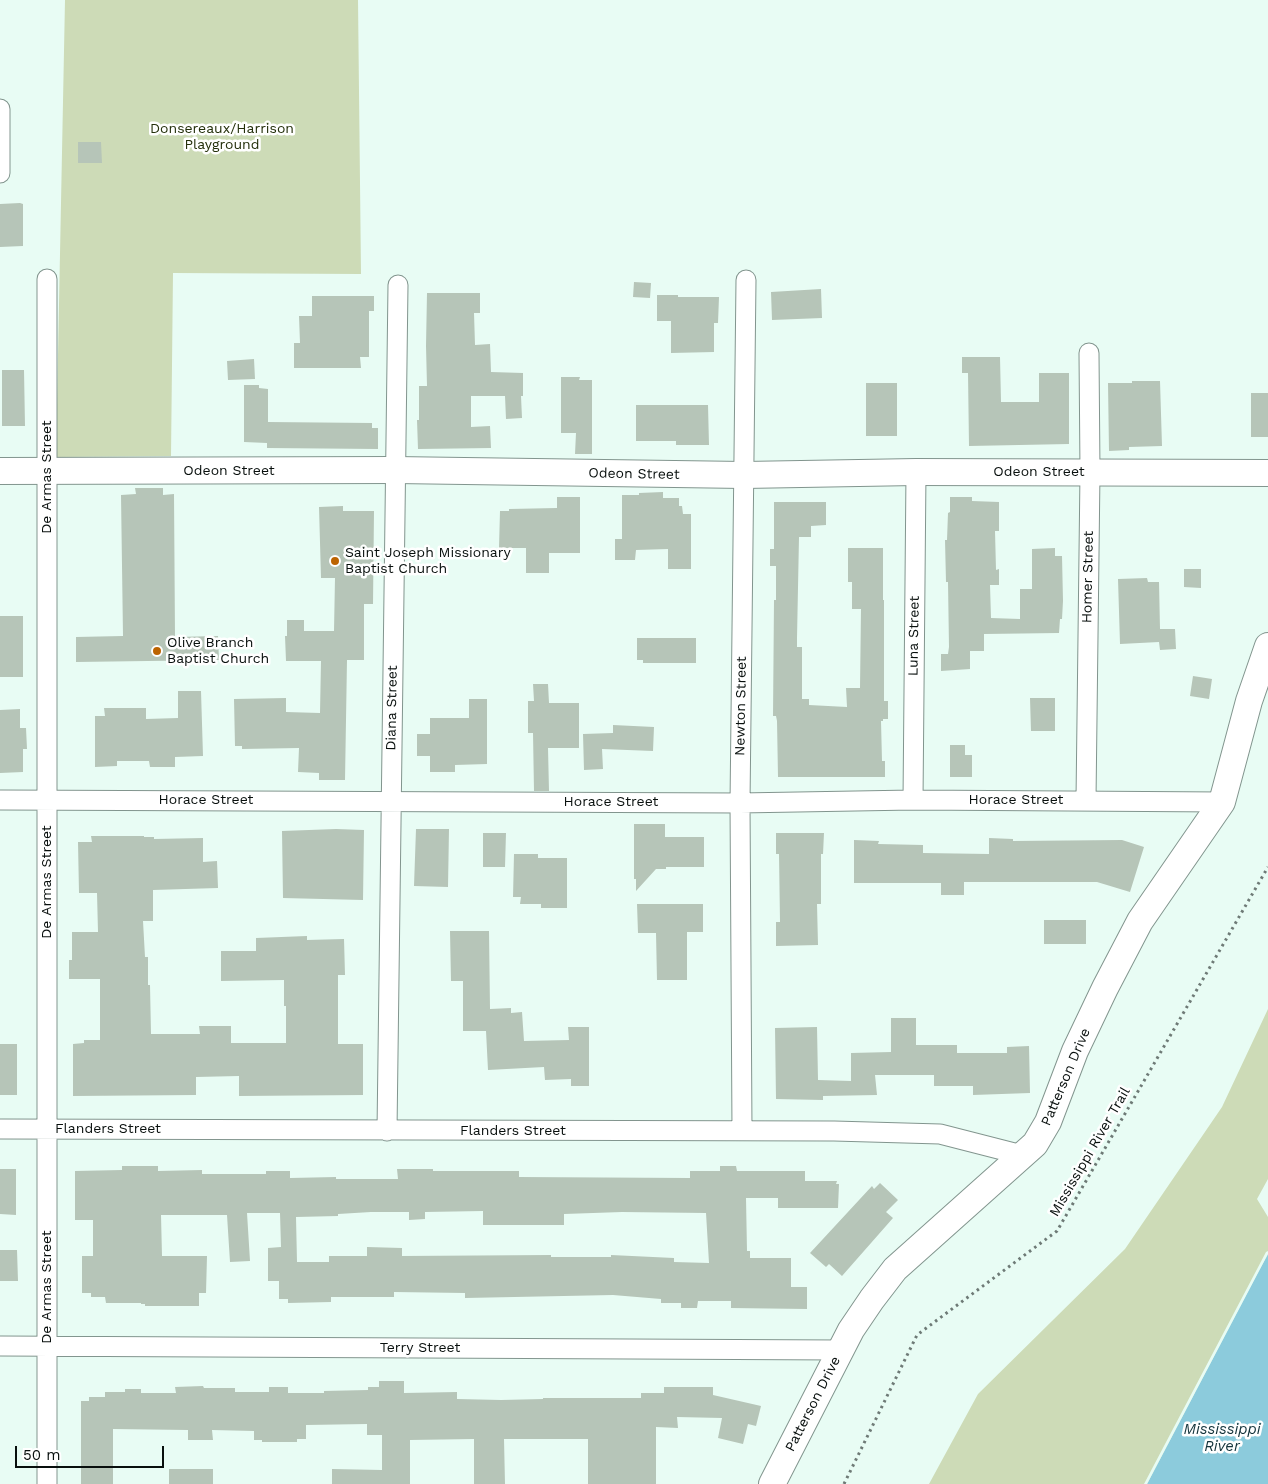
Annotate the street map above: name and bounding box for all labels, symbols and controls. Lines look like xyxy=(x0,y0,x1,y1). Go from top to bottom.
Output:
park label: Donsereaux/Harrison Playground xyxy=(150,121,294,154)
street label: De Armas Street xyxy=(39,420,55,534)
street label: Odeon Street xyxy=(183,463,275,479)
street label: Odeon Street xyxy=(993,464,1085,480)
street label: Odeon Street xyxy=(588,465,680,483)
street label: Homer Street xyxy=(1079,531,1097,623)
place label: Saint Joseph Missionary Baptist Church xyxy=(345,545,511,578)
marker: Saint Joseph Missionary Baptist Church xyxy=(329,555,341,567)
street label: Luna Street xyxy=(905,596,923,676)
place label: Olive Branch Baptist Church xyxy=(167,635,269,668)
marker: Olive Branch Baptist Church xyxy=(151,645,163,657)
street label: Newton Street xyxy=(732,656,750,756)
street label: Diana Street xyxy=(383,665,401,751)
street label: Horace Street xyxy=(159,792,253,808)
street label: Horace Street xyxy=(969,792,1063,808)
street label: Horace Street xyxy=(564,794,658,810)
street label: De Armas Street xyxy=(39,825,55,939)
street label: Patterson Drive xyxy=(1038,1026,1094,1128)
street label: Mississippi River Trail xyxy=(1046,1084,1134,1220)
street label: Flanders Street xyxy=(55,1121,161,1137)
street label: Flanders Street xyxy=(460,1123,566,1139)
street label: De Armas Street xyxy=(39,1230,55,1344)
street label: Terry Street xyxy=(380,1340,460,1356)
street label: Patterson Drive xyxy=(782,1354,844,1454)
water label: Mississippi River xyxy=(1183,1421,1261,1456)
scale bar xyxy=(18,1436,166,1468)
text: 50 m xyxy=(23,1446,60,1464)

